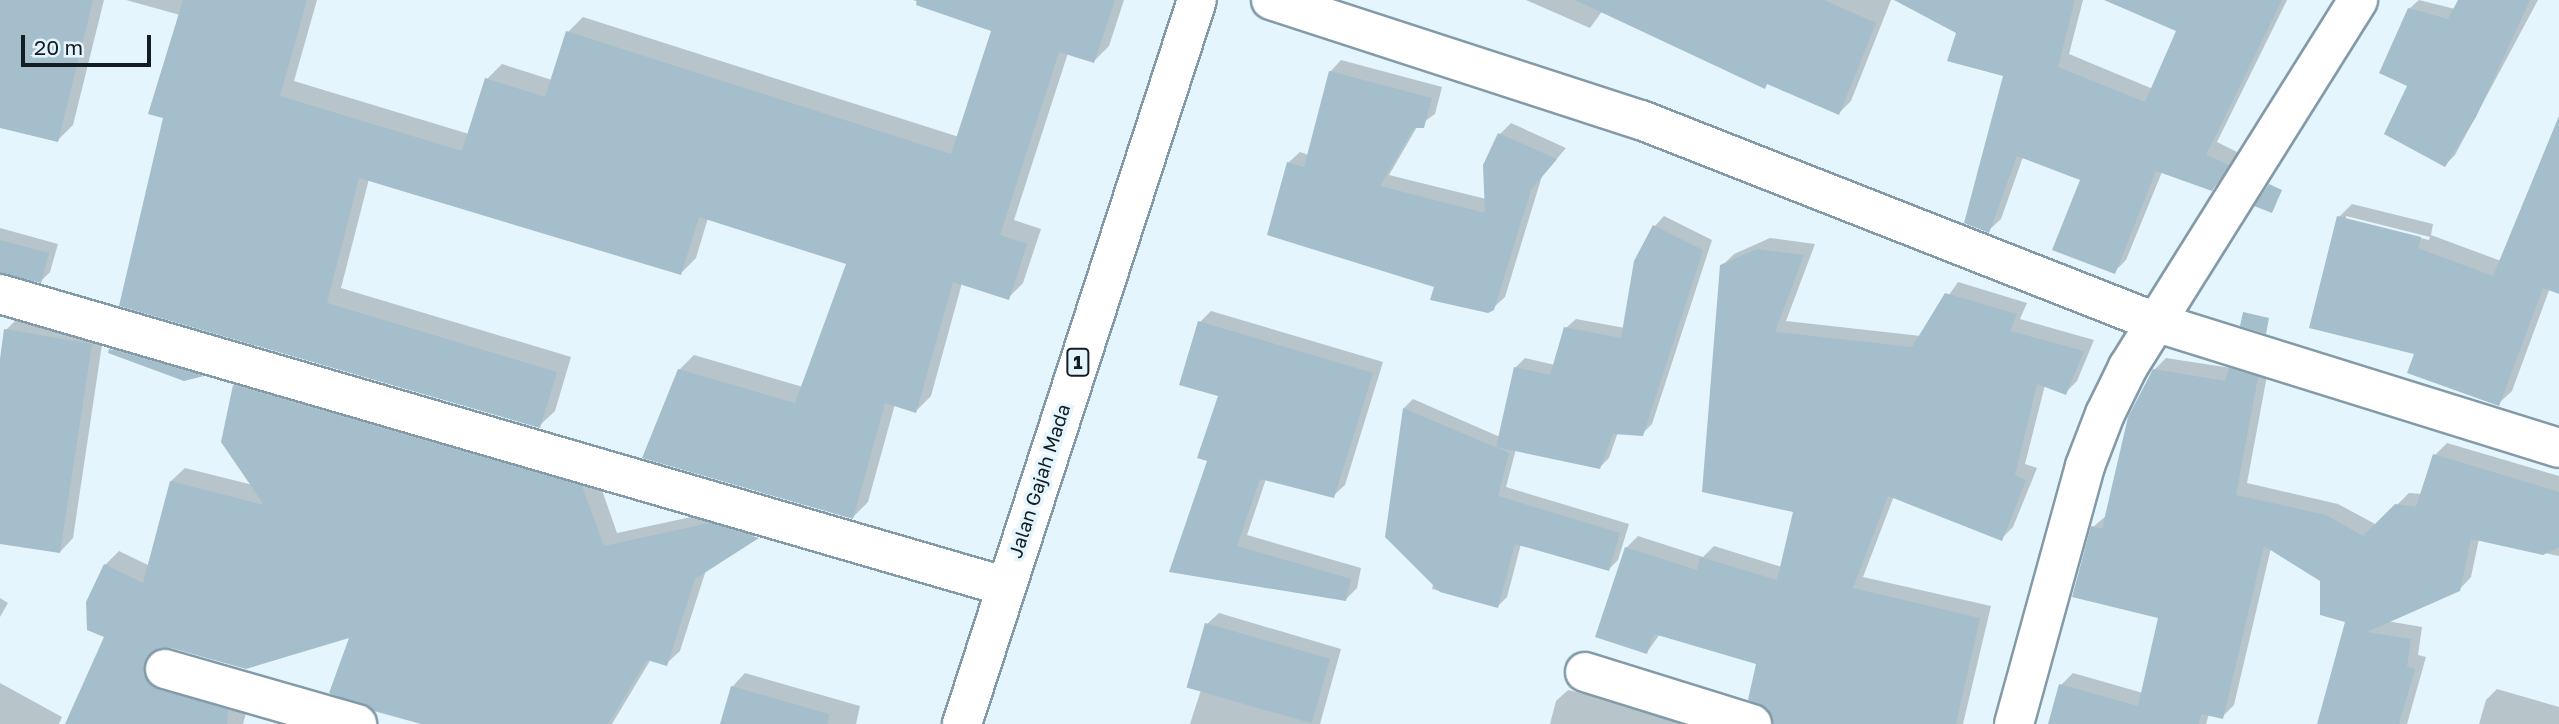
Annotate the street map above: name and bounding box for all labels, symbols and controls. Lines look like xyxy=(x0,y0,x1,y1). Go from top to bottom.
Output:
scale bar xyxy=(24,21,154,65)
text: 20 m xyxy=(34,34,83,60)
road number: 1 xyxy=(1066,348,1090,376)
street label: Jalan Gajah Mada xyxy=(1003,401,1075,561)

